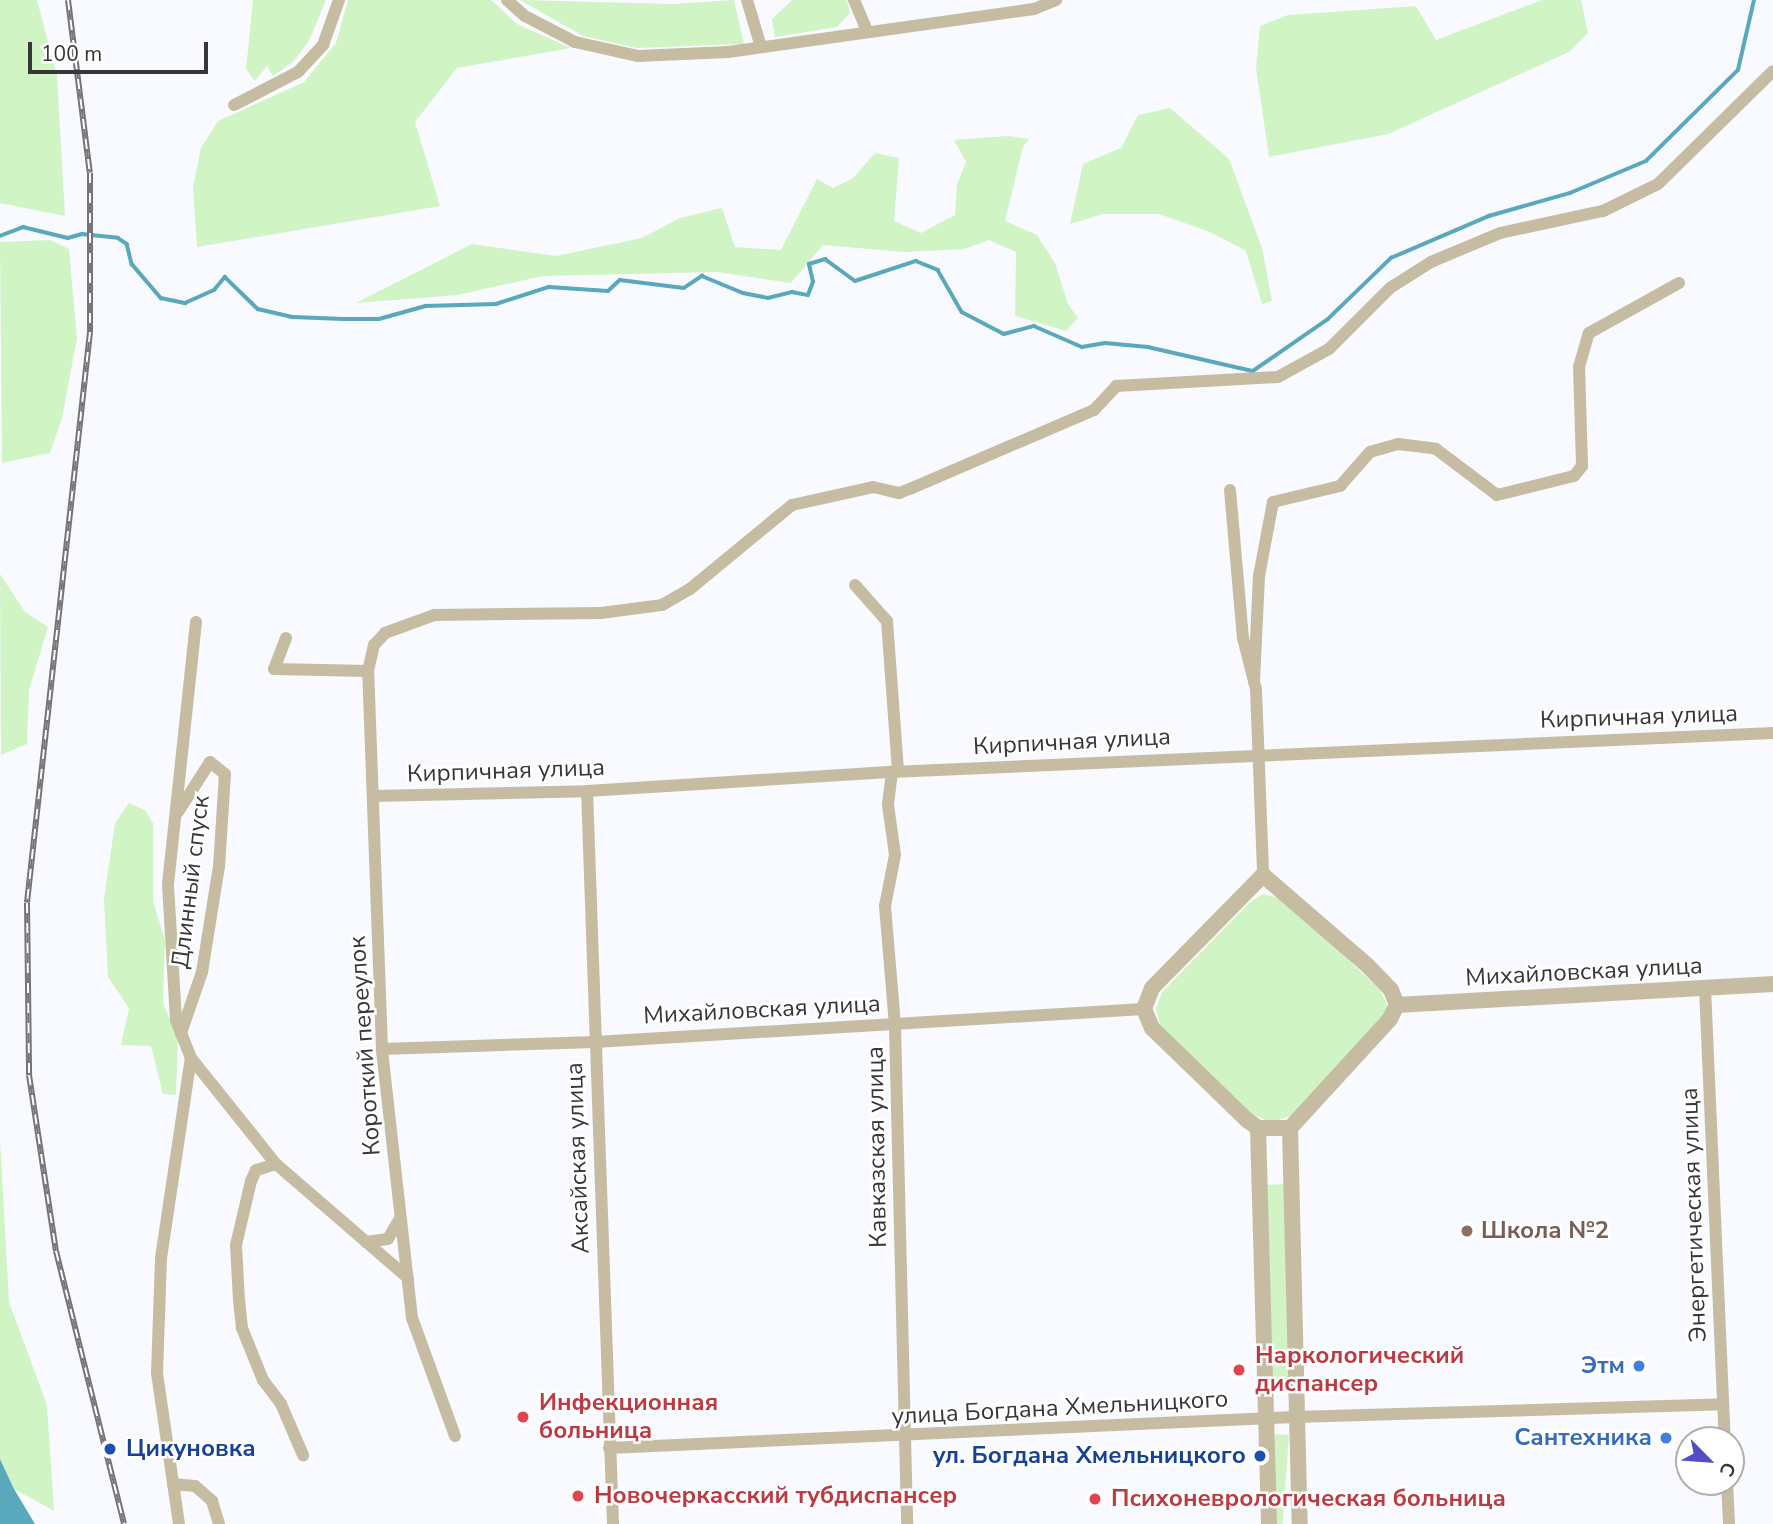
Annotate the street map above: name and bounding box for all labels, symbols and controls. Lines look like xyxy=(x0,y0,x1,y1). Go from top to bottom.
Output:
scale bar xyxy=(32,28,212,72)
text: 100 m xyxy=(41,40,102,68)
street label: Кирпичная улица xyxy=(1540,699,1738,735)
street label: Кирпичная улица xyxy=(972,722,1172,762)
street label: Кирпичная улица xyxy=(407,753,605,789)
street label: Длинный спуск xyxy=(166,794,216,970)
street label: Короткий переулок xyxy=(343,935,387,1157)
street label: Михайловская улица xyxy=(1465,951,1703,993)
street label: Михайловская улица xyxy=(643,989,881,1031)
street label: Кавказская улица xyxy=(861,1046,893,1248)
street label: Аксайская улица xyxy=(560,1062,596,1254)
street label: Энергетическая улица xyxy=(1675,1087,1713,1343)
place label: Школа №2 xyxy=(1481,1217,1609,1245)
marker: Школа №2 xyxy=(1459,1223,1475,1239)
place label: Наркологический диспансер xyxy=(1255,1342,1464,1398)
place label: Этм xyxy=(1581,1352,1625,1380)
marker: Этм xyxy=(1631,1358,1647,1374)
marker: Наркологический диспансер xyxy=(1229,1360,1249,1380)
street label: улица Богдана Хмельницкого xyxy=(891,1385,1229,1431)
place label: Инфекционная больница xyxy=(539,1389,718,1445)
marker: Инфекционная больница xyxy=(513,1407,533,1427)
place label: Сантехника xyxy=(1514,1424,1652,1452)
north arrow xyxy=(1675,1426,1745,1496)
marker: Сантехника xyxy=(1658,1430,1674,1446)
place label: Цикуновка xyxy=(126,1435,256,1463)
marker: Цикуновка xyxy=(100,1439,120,1459)
place label: ул. Богдана Хмельницкого xyxy=(933,1442,1246,1470)
marker: ул. Богдана Хмельницкого xyxy=(1252,1448,1268,1464)
text: С xyxy=(1713,1458,1742,1480)
place label: Новочеркасский тубдиспансер xyxy=(594,1482,957,1510)
place label: Психоневрологическая больница xyxy=(1111,1485,1506,1513)
marker: Новочеркасский тубдиспансер xyxy=(568,1486,588,1506)
marker: Психоневрологическая больница xyxy=(1085,1489,1105,1509)

